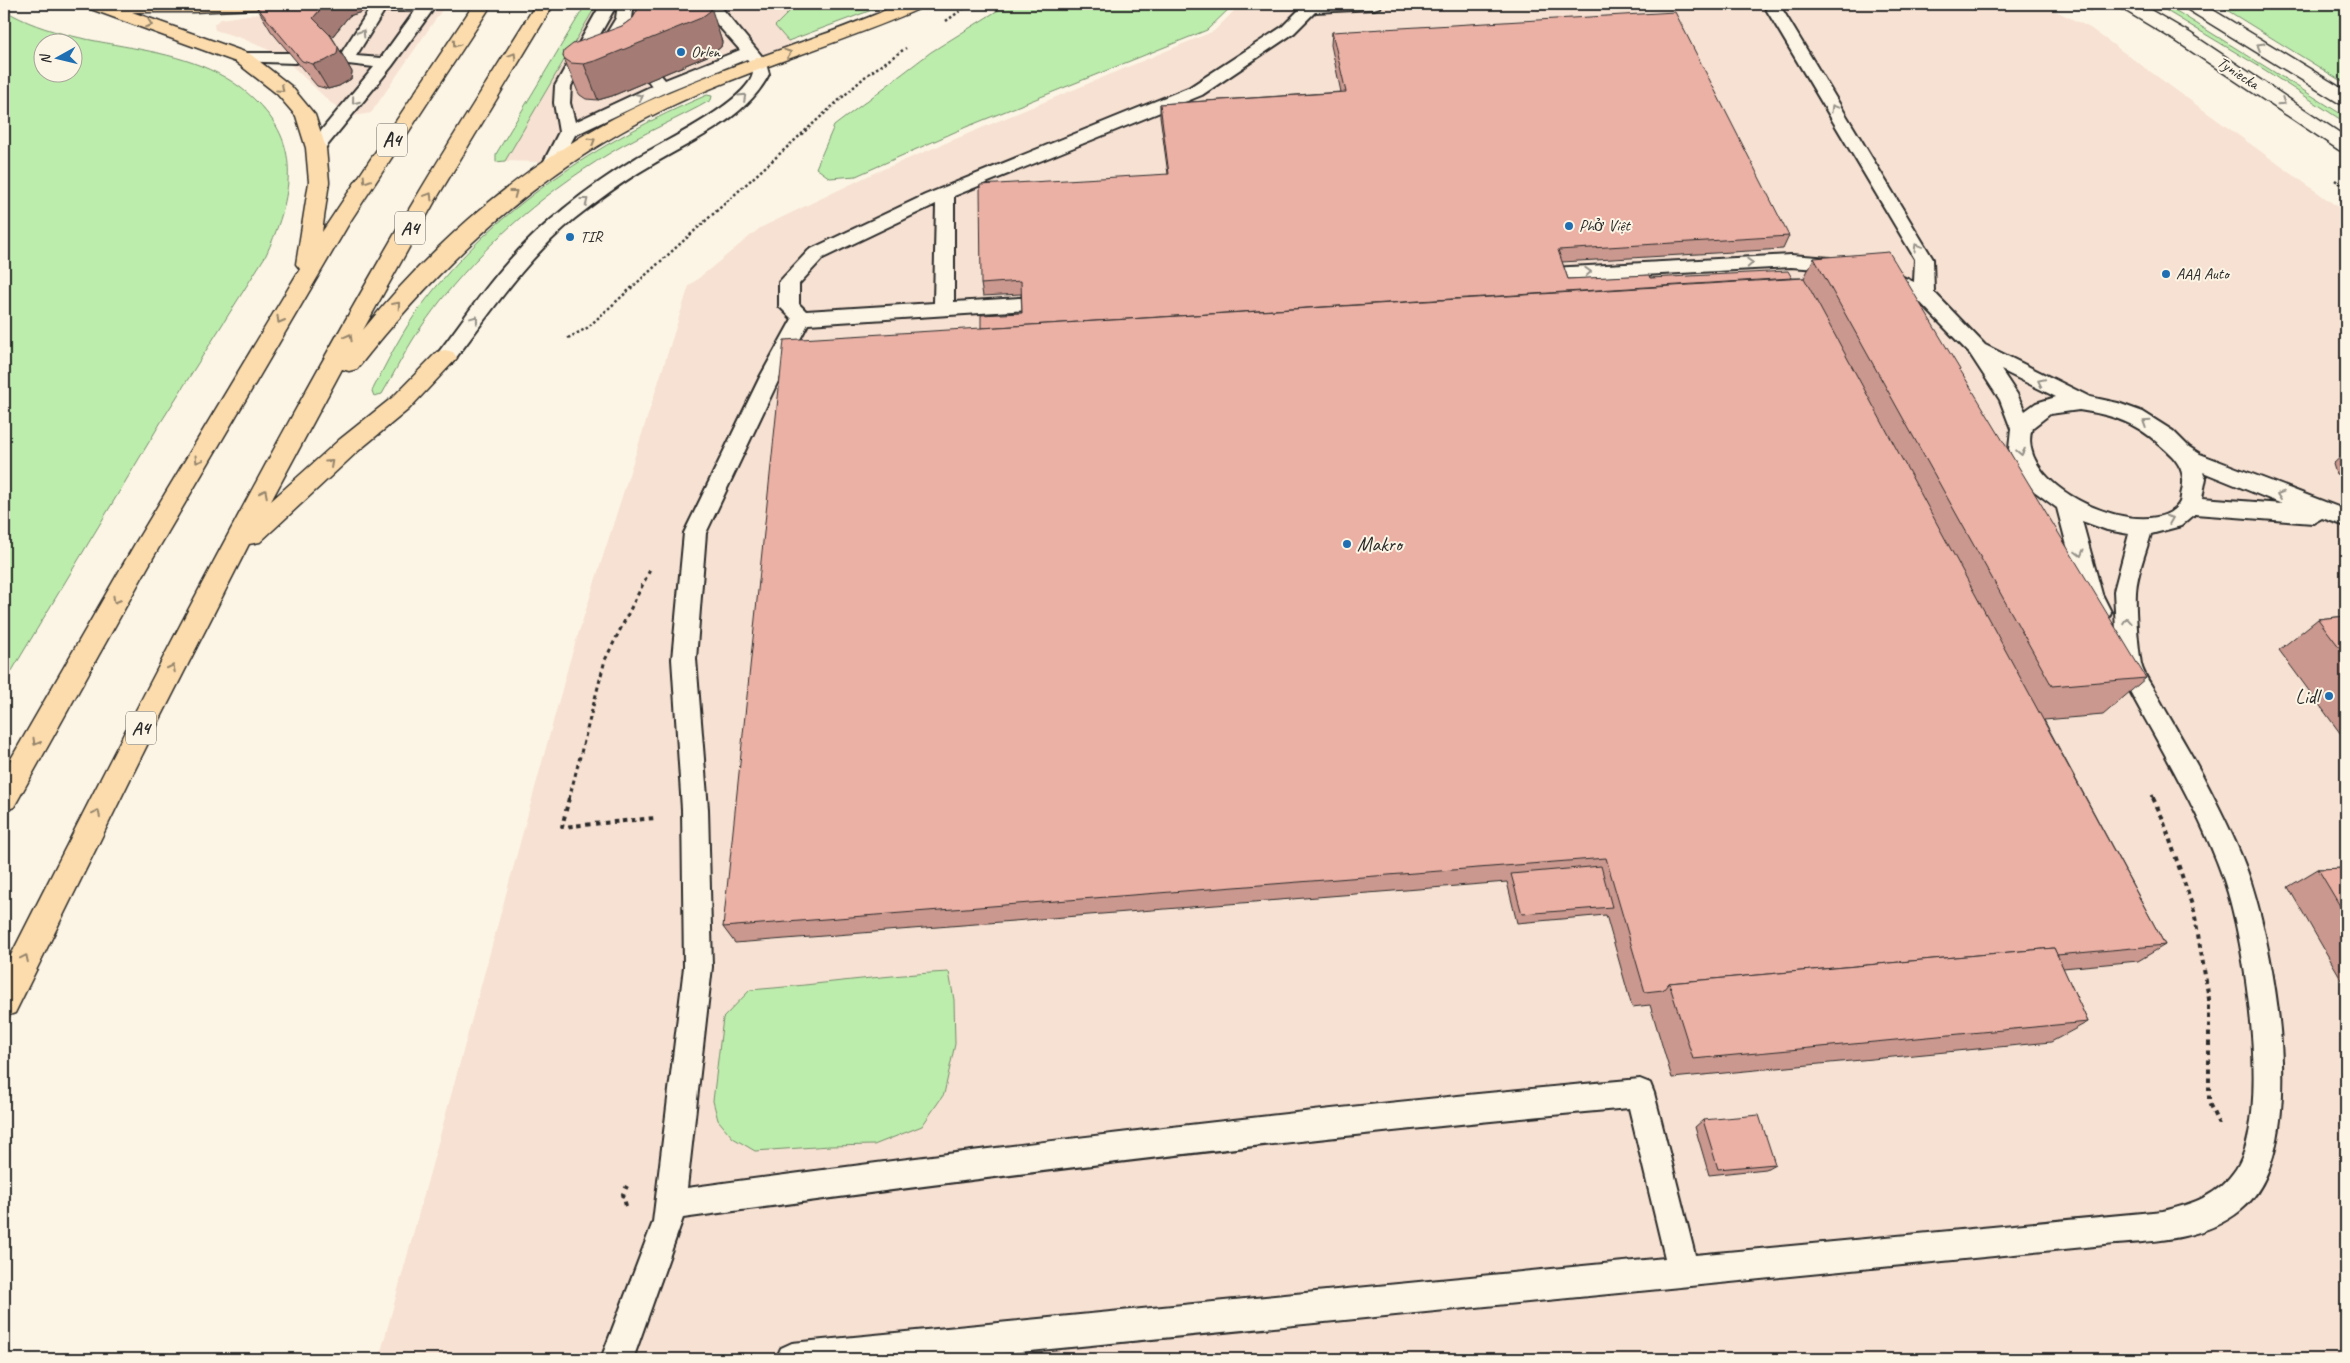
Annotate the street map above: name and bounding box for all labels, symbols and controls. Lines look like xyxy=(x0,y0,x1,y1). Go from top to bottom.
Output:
one-way arrow xyxy=(144,19,153,29)
one-way arrow xyxy=(356,29,365,39)
north arrow xyxy=(32,32,82,82)
one-way arrow xyxy=(453,38,462,48)
place label: Orlen xyxy=(691,42,721,62)
one-way arrow xyxy=(2257,42,2266,52)
marker: Orlen xyxy=(675,46,687,58)
one-way arrow xyxy=(783,49,791,59)
text: N xyxy=(36,52,55,65)
street label: Tyniecka xyxy=(2213,52,2264,95)
one-way arrow xyxy=(506,53,516,62)
one-way arrow xyxy=(275,83,284,92)
one-way arrow xyxy=(635,93,644,104)
one-way arrow xyxy=(737,94,746,103)
one-way arrow xyxy=(351,95,360,104)
one-way arrow xyxy=(2276,96,2285,106)
one-way arrow xyxy=(1830,105,1840,114)
road number: А4 xyxy=(377,124,407,156)
one-way arrow xyxy=(586,137,595,147)
one-way arrow xyxy=(363,174,373,183)
one-way arrow xyxy=(508,191,517,199)
one-way arrow xyxy=(423,192,433,201)
one-way arrow xyxy=(579,199,588,207)
road number: A4 xyxy=(395,212,425,244)
place label: Phở Việt xyxy=(1579,216,1631,236)
marker: Phở Việt xyxy=(1563,220,1575,232)
place label: TIR xyxy=(580,227,604,247)
marker: TIR xyxy=(564,231,576,243)
one-way arrow xyxy=(1914,244,1924,253)
one-way arrow xyxy=(1746,257,1754,268)
place label: AAA Auto xyxy=(2176,264,2231,284)
one-way arrow xyxy=(1584,267,1592,278)
marker: AAA Auto xyxy=(2160,268,2172,280)
one-way arrow xyxy=(391,302,400,311)
one-way arrow xyxy=(277,315,287,324)
one-way arrow xyxy=(469,316,477,325)
one-way arrow xyxy=(342,333,352,342)
one-way arrow xyxy=(2037,378,2046,388)
one-way arrow xyxy=(2143,420,2152,429)
one-way arrow xyxy=(2015,448,2026,457)
one-way arrow xyxy=(194,455,204,464)
one-way arrow xyxy=(325,459,334,468)
one-way arrow xyxy=(258,490,268,499)
one-way arrow xyxy=(2277,491,2285,501)
one-way arrow xyxy=(2165,515,2174,525)
place label: Makro xyxy=(1357,532,1404,557)
marker: Makro xyxy=(1341,538,1353,550)
one-way arrow xyxy=(2074,548,2084,556)
one-way arrow xyxy=(112,595,122,604)
one-way arrow xyxy=(2122,617,2133,625)
one-way arrow xyxy=(166,665,176,674)
place label: Lidl xyxy=(2295,684,2323,709)
marker: Lidl xyxy=(2323,690,2335,702)
road number: A4 xyxy=(126,711,156,744)
one-way arrow xyxy=(32,737,42,746)
one-way arrow xyxy=(91,809,101,818)
one-way arrow xyxy=(19,954,29,963)

